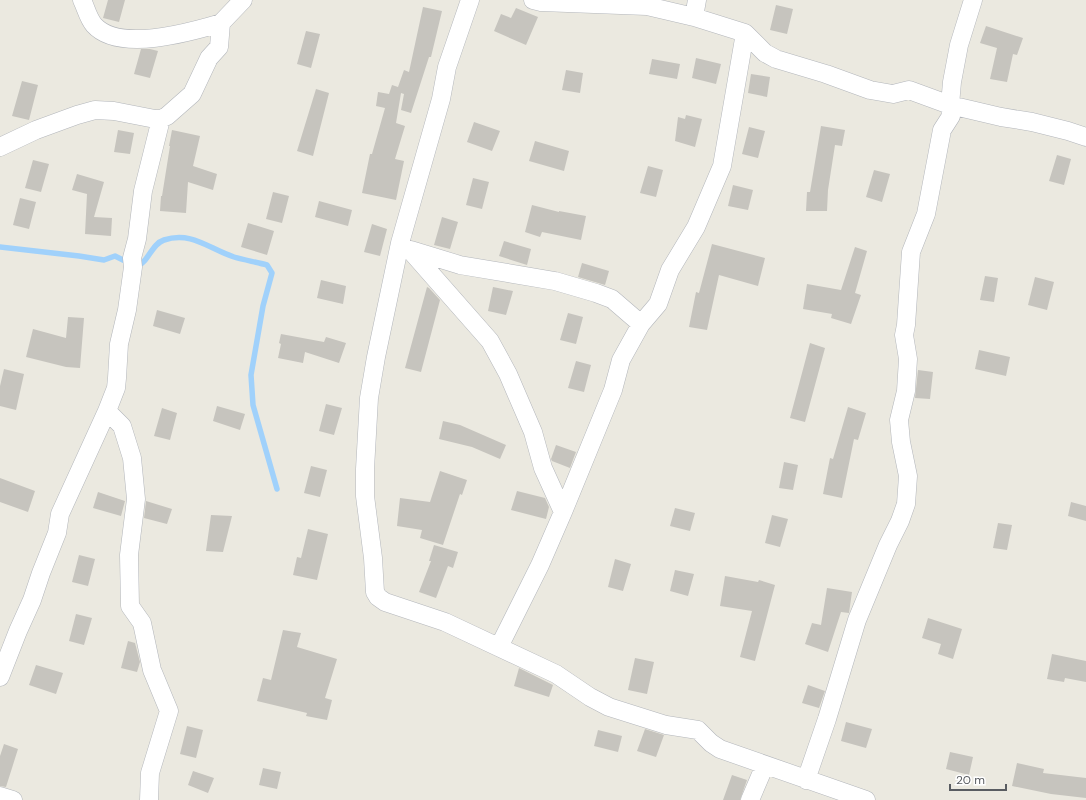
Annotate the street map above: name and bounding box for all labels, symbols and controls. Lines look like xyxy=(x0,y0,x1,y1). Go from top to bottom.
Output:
scale bar xyxy=(950,766,1006,792)
text: 20 m xyxy=(956,772,985,788)

